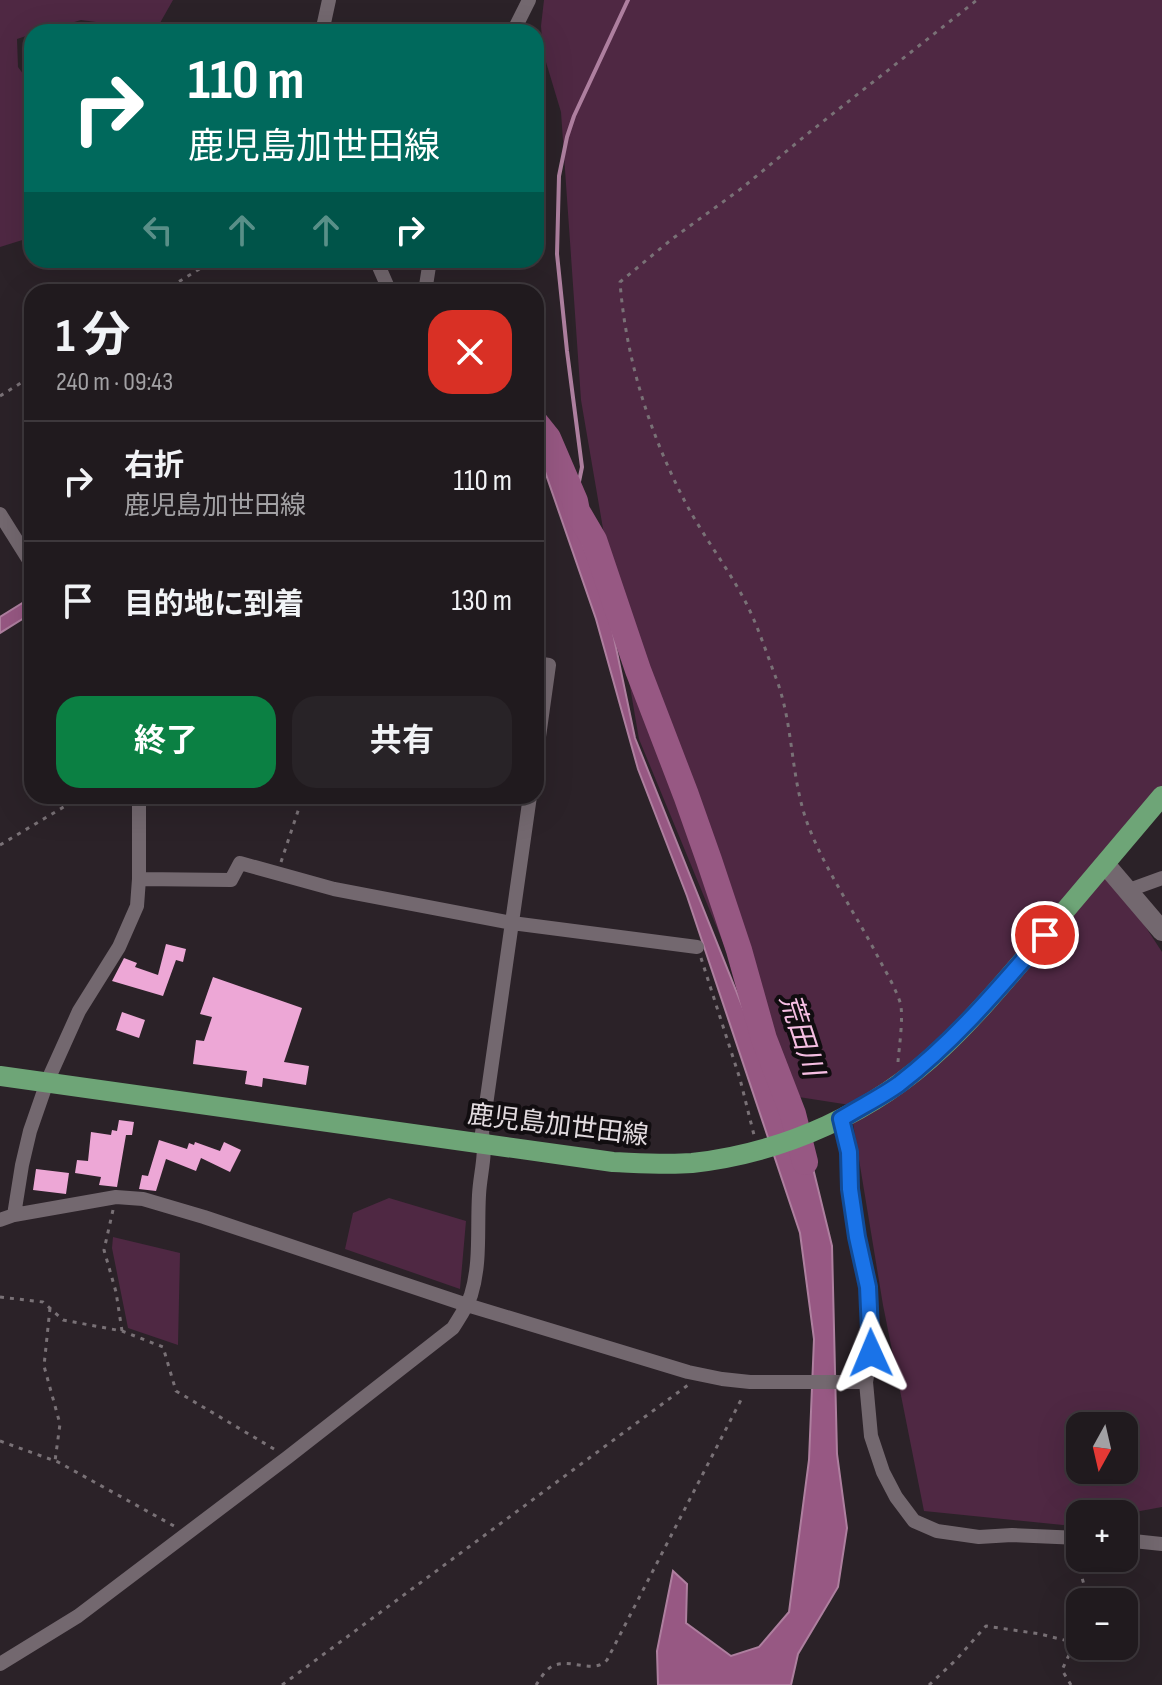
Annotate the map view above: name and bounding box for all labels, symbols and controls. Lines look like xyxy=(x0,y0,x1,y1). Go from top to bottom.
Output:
text: 110 m xyxy=(188,48,304,115)
icon: right xyxy=(56,56,160,160)
text: 鹿児島加世田線 xyxy=(188,126,440,169)
icon: left xyxy=(136,208,180,252)
icon: ahead xyxy=(220,208,264,252)
icon: ahead xyxy=(304,208,348,252)
icon: right xyxy=(388,208,432,252)
text: 1 分 xyxy=(56,308,130,365)
button: close xyxy=(428,310,512,394)
text: 240 m · 09:43 xyxy=(56,367,173,398)
text: 右折 xyxy=(124,448,184,484)
icon: right xyxy=(56,459,100,503)
text: 110 m xyxy=(454,463,512,499)
text: 鹿児島加世田線 xyxy=(124,491,306,522)
icon: arrive xyxy=(56,579,100,623)
text: 130 m xyxy=(452,583,512,619)
text: 目的地に到着 xyxy=(124,587,304,623)
button: 終了 xyxy=(56,696,276,788)
button: 共有 xyxy=(292,696,512,788)
pin xyxy=(1011,901,1079,969)
icon: arrive xyxy=(1023,913,1067,957)
water label: 荒田川 xyxy=(772,990,831,1083)
street label: 鹿児島加世田線 xyxy=(466,1100,650,1152)
position arrow xyxy=(829,1311,913,1395)
north arrow xyxy=(1066,1412,1138,1484)
map controls xyxy=(1066,1412,1138,1660)
button: + xyxy=(1066,1500,1138,1572)
button: − xyxy=(1066,1588,1138,1660)

